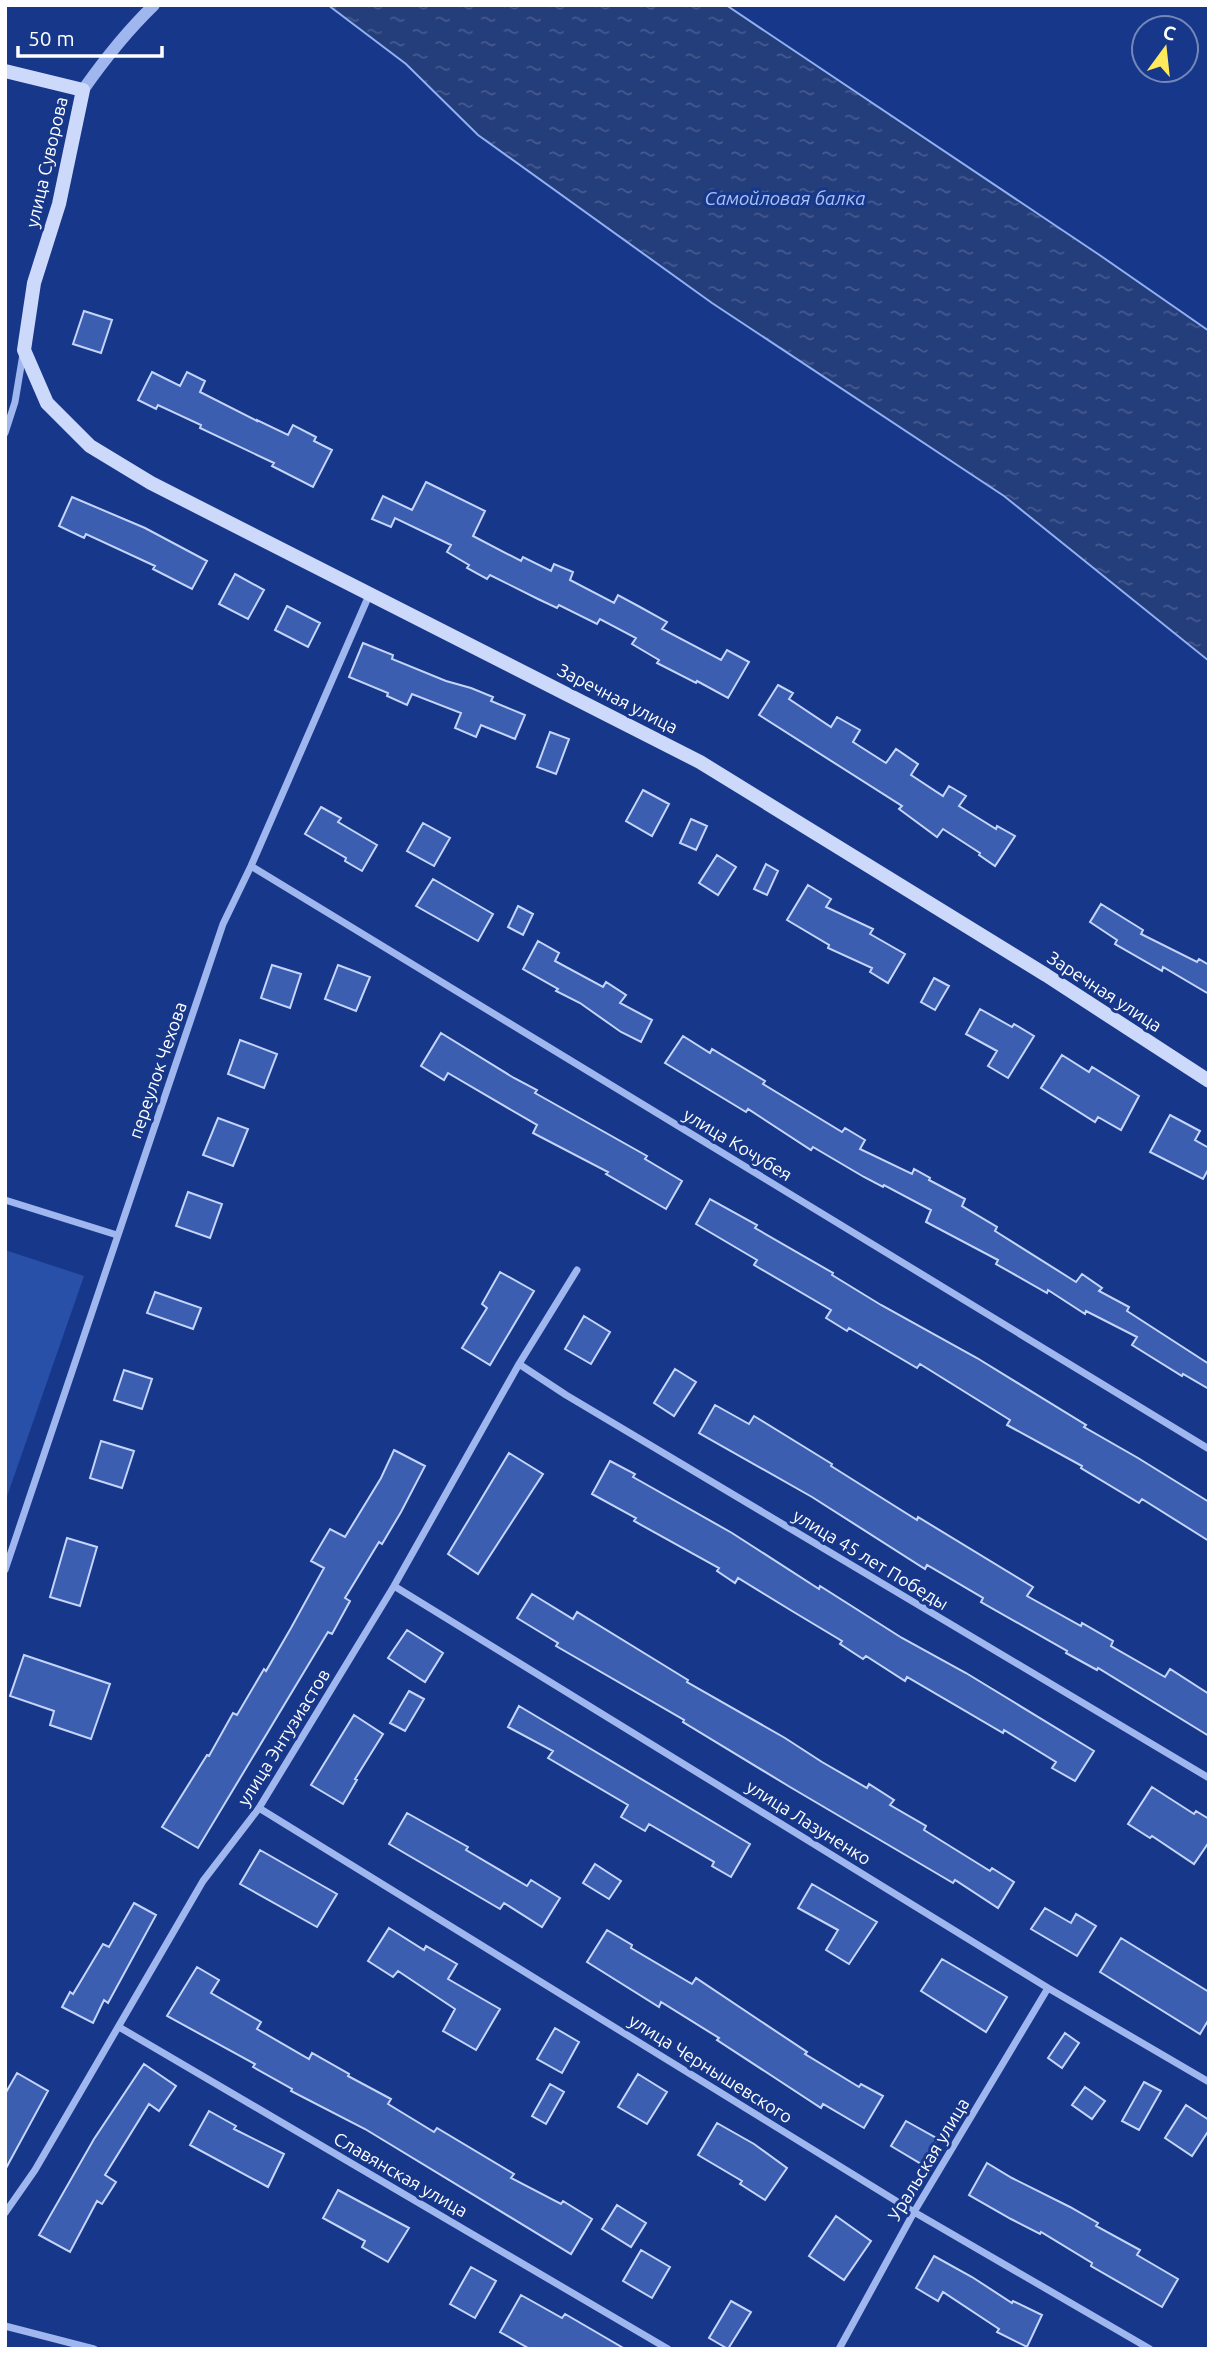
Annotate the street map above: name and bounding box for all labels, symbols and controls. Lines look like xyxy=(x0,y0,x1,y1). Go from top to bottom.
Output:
scale bar xyxy=(18,14,161,58)
north arrow xyxy=(1130,14,1200,84)
text: С xyxy=(1161,20,1178,45)
text: 50 m xyxy=(28,26,75,50)
street label: улица Суворова xyxy=(21,95,71,229)
water label: Самойловая балка xyxy=(705,187,865,209)
street label: Заречная улица xyxy=(555,659,681,737)
street label: Заречная улица xyxy=(1044,947,1166,1035)
street label: переулок Чехова xyxy=(124,999,190,1141)
street label: улица Кочубея xyxy=(680,1104,796,1184)
street label: улица 45 лет Победы xyxy=(790,1505,952,1613)
street label: улица Энтузиастов xyxy=(233,1665,333,1809)
street label: улица Лазуненко xyxy=(743,1776,875,1868)
street label: улица Чернышевского xyxy=(626,2009,796,2127)
street label: Уральская улица xyxy=(883,2094,973,2224)
street label: Славянская улица xyxy=(331,2128,471,2220)

